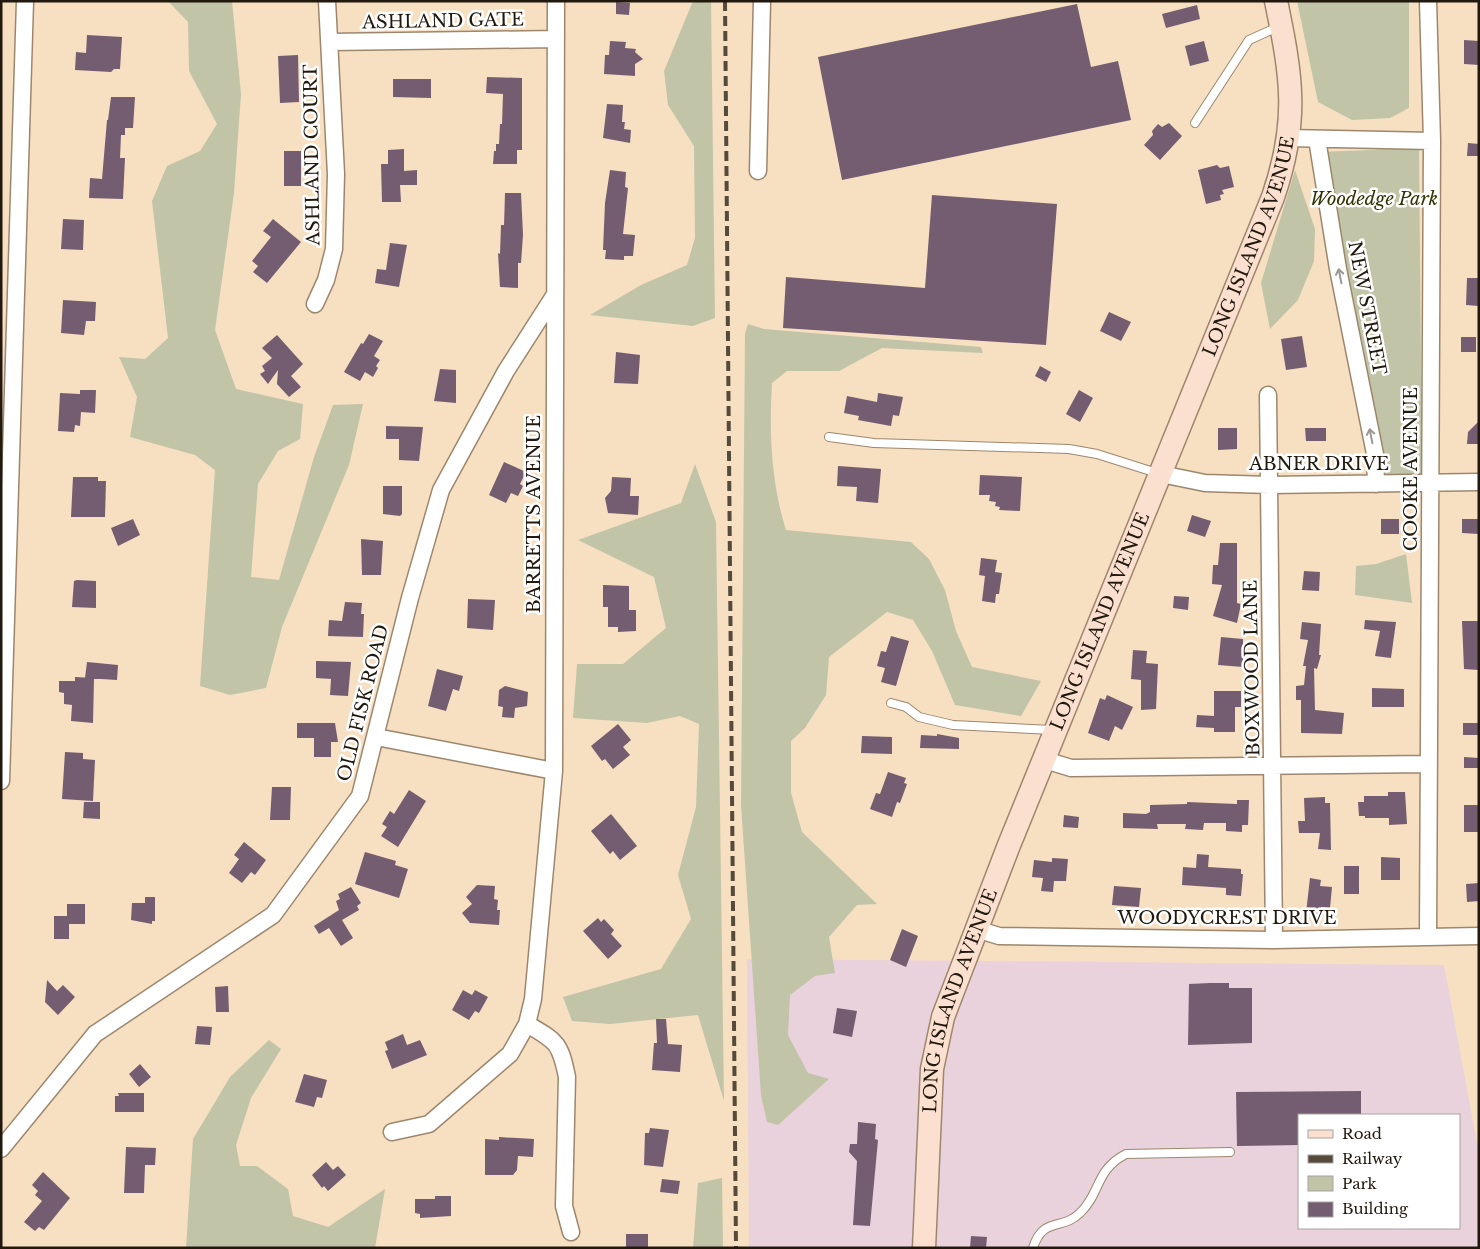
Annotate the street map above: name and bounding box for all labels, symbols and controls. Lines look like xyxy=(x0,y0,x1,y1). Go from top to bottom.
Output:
street label: ASHLAND GATE xyxy=(361,9,524,33)
street label: ASHLAND COURT xyxy=(299,64,325,247)
street label: LONG ISLAND AVENUE xyxy=(1198,135,1299,360)
park label: Woodedge Park xyxy=(1310,188,1438,210)
street label: NEW STREET xyxy=(1343,239,1391,377)
one-way arrow xyxy=(1334,269,1344,285)
street label: COOKE AVENUE xyxy=(1400,387,1422,551)
street label: BARRETTS AVENUE xyxy=(523,415,545,613)
one-way arrow xyxy=(1366,428,1375,444)
street label: ABNER DRIVE xyxy=(1248,453,1389,475)
street label: LONG ISLAND AVENUE xyxy=(1046,509,1154,734)
street label: BOXWOOD LANE xyxy=(1239,579,1265,757)
street label: OLD FISK ROAD xyxy=(333,622,393,784)
street label: LONG ISLAND AVENUE xyxy=(919,886,1002,1113)
street label: WOODYCREST DRIVE xyxy=(1117,907,1336,929)
legend xyxy=(1298,1114,1460,1229)
text: Road xyxy=(1342,1124,1382,1143)
text: Railway xyxy=(1342,1149,1403,1168)
text: Park xyxy=(1342,1174,1378,1193)
text: Building xyxy=(1342,1199,1409,1218)

